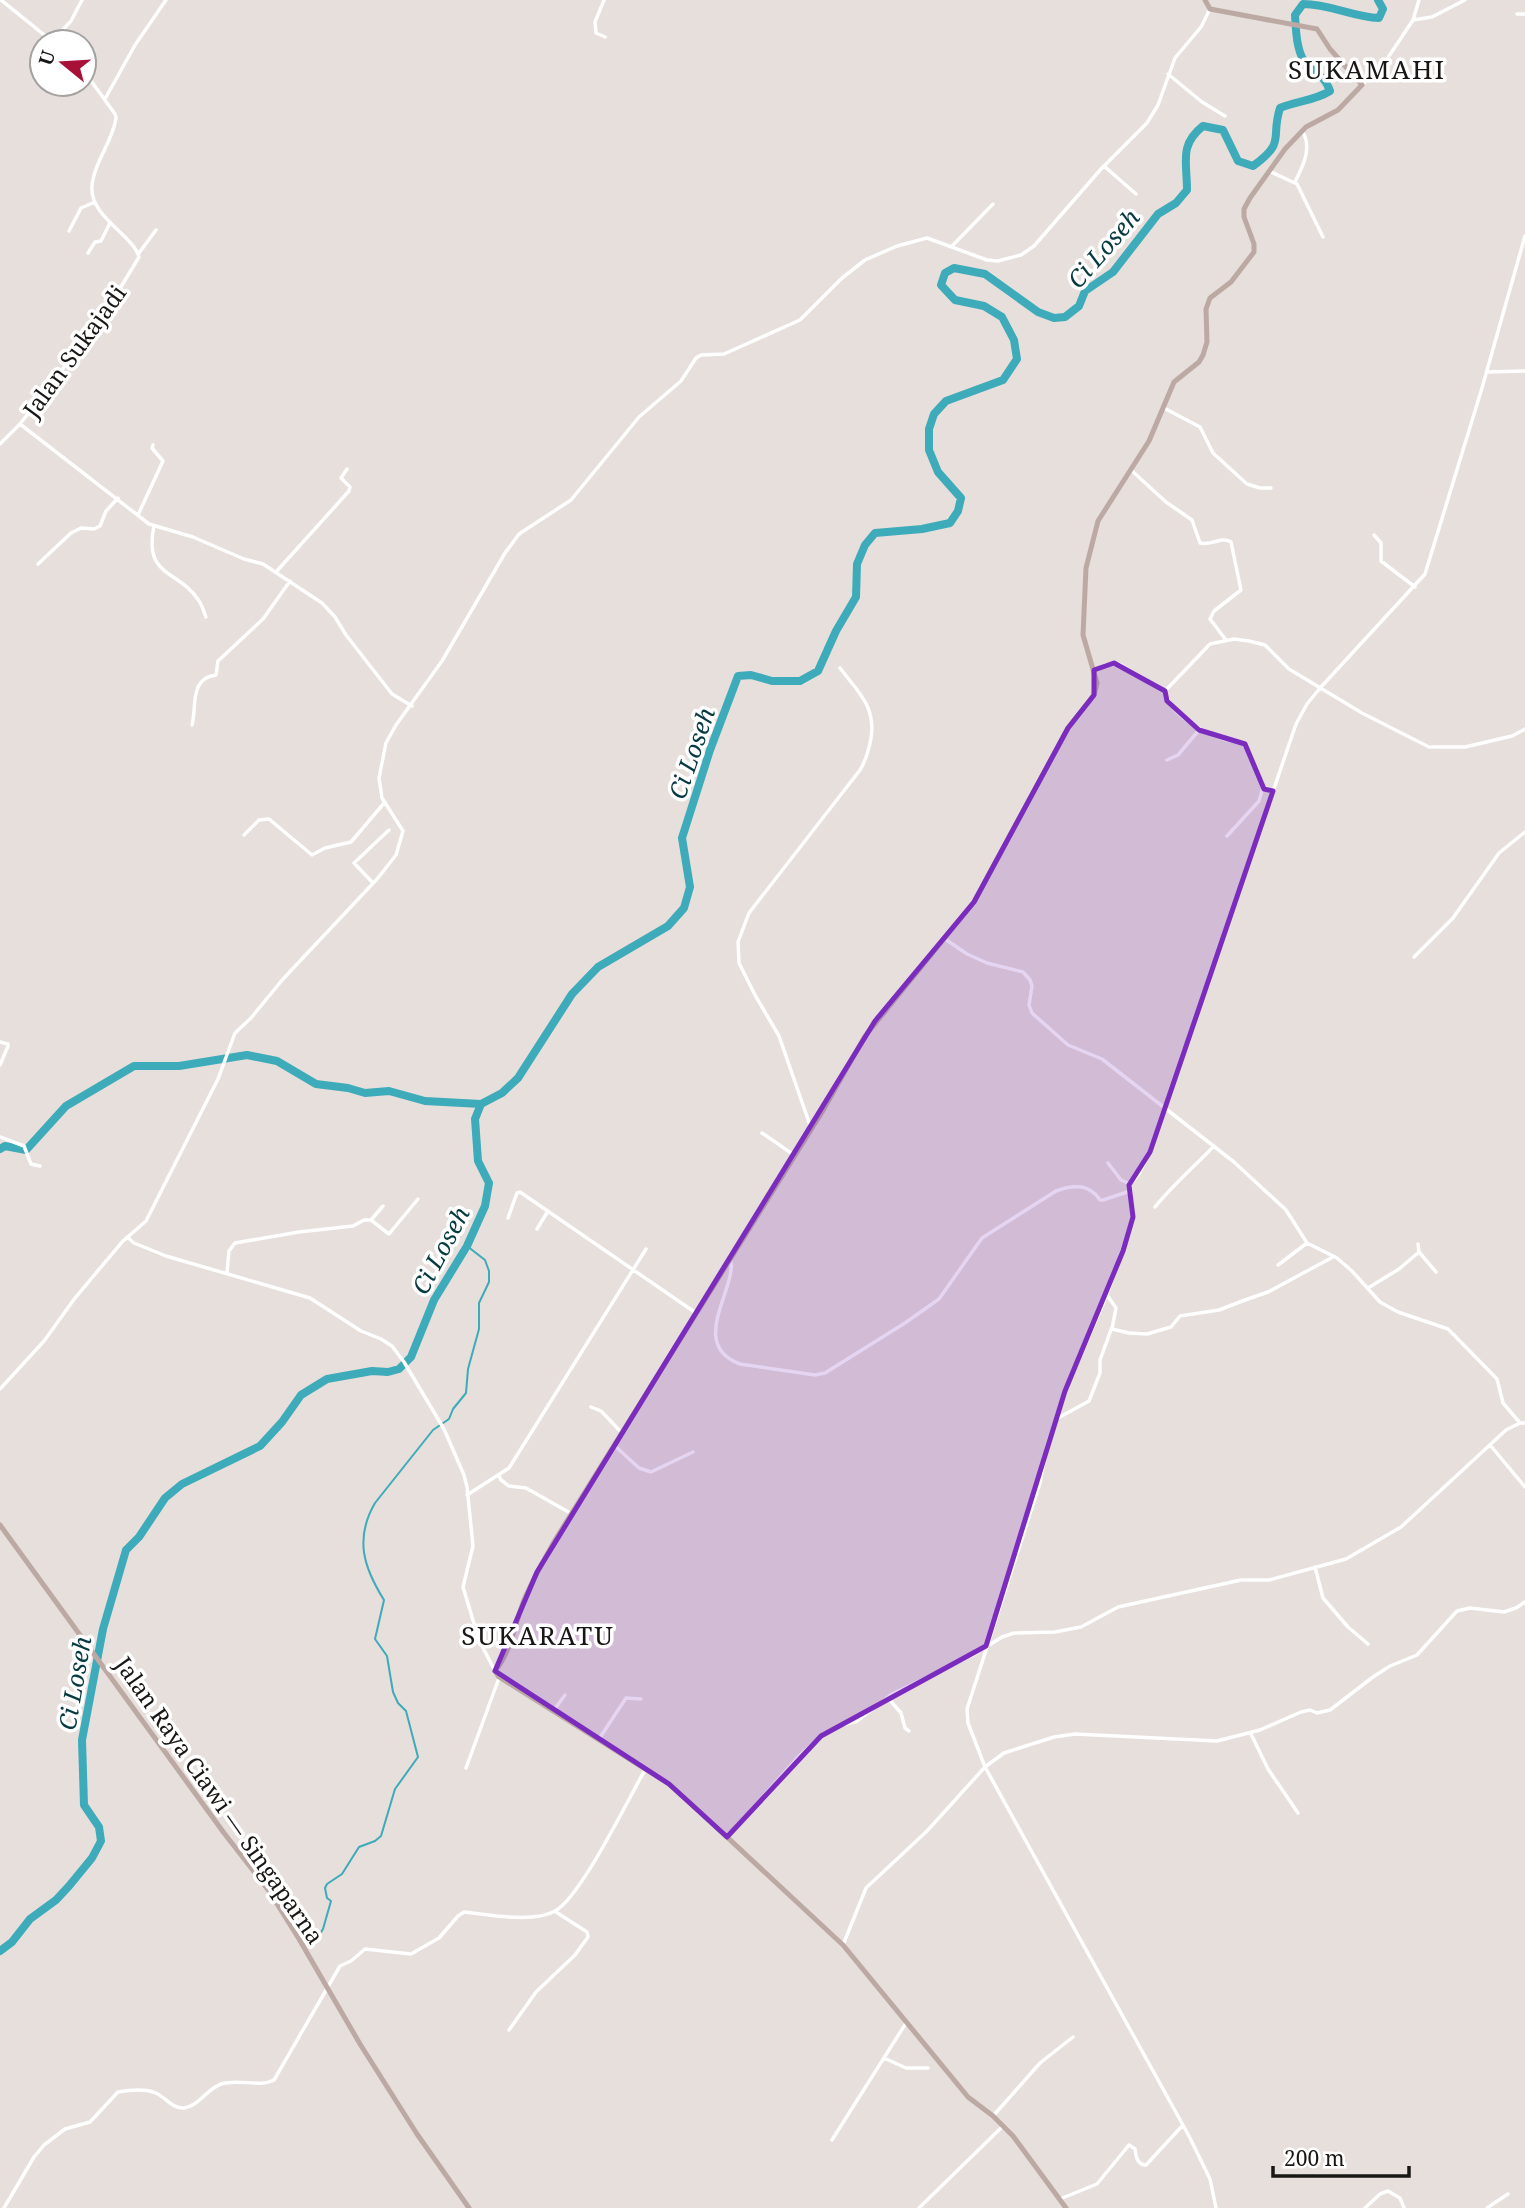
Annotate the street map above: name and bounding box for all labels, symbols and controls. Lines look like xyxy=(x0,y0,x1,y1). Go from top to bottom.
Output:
north arrow xyxy=(28,28,98,98)
text: U xyxy=(32,47,61,69)
district label: SUKAMAHI xyxy=(1288,51,1446,87)
water label: Ci Loseh xyxy=(1059,201,1147,295)
street label: Jalan Sukajadi xyxy=(14,278,133,425)
water label: Ci Loseh xyxy=(660,703,722,803)
water label: Ci Loseh xyxy=(403,1200,477,1300)
district label: SUKARATU xyxy=(461,1617,615,1653)
water label: Ci Loseh xyxy=(50,1634,98,1732)
street label: Jalan Raya Ciawi — Singaparna xyxy=(108,1649,332,1950)
scale bar xyxy=(1273,2134,1410,2178)
text: 200 m xyxy=(1284,2144,1345,2172)

